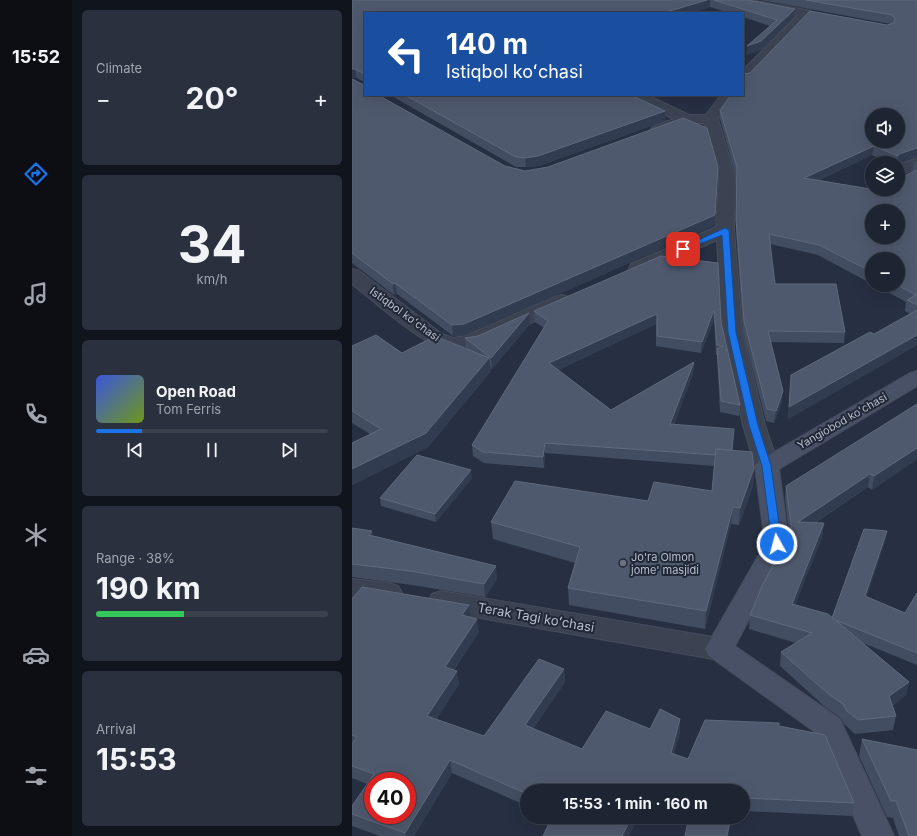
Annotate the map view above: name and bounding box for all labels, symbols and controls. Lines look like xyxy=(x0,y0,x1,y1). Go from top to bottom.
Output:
text: 140 m xyxy=(446,27,528,61)
icon: left xyxy=(380,28,432,80)
text: 15:52 xyxy=(12,46,60,67)
text: Climate xyxy=(96,60,142,76)
text: Istiqbol koʻchasi xyxy=(446,61,583,82)
text: 20° xyxy=(186,80,238,116)
text: − xyxy=(96,86,111,112)
text: + xyxy=(313,86,328,112)
map controls xyxy=(865,108,905,292)
button: sound xyxy=(865,108,905,148)
button: layers xyxy=(865,156,905,196)
icon: directions xyxy=(22,160,50,188)
button: + xyxy=(865,204,905,244)
text: 34 xyxy=(178,213,246,276)
pin xyxy=(666,232,700,266)
icon: arrive xyxy=(672,238,694,260)
button: − xyxy=(865,252,905,292)
text: km/h xyxy=(197,271,227,287)
icon: music xyxy=(22,280,50,308)
street label: Istiqbol koʻchasi xyxy=(367,284,443,344)
text: Open Road xyxy=(156,382,236,401)
street label: Yangiobod koʻchasi xyxy=(795,390,889,452)
icon: phone xyxy=(22,400,50,428)
text: Tom Ferris xyxy=(156,401,221,417)
icon: previous xyxy=(124,439,146,461)
icon: pause xyxy=(201,439,223,461)
icon: next xyxy=(278,439,300,461)
icon: climate xyxy=(22,521,50,549)
position arrow xyxy=(756,523,798,565)
text: Range · 38% xyxy=(96,550,175,566)
place label: Jo'ra Olmon jome' masjidi xyxy=(630,550,699,577)
marker: Jo'ra Olmon jome' masjidi xyxy=(618,558,628,568)
text: 190 km xyxy=(96,570,201,606)
street label: Terak Tagi koʻchasi xyxy=(476,599,596,635)
icon: car xyxy=(22,641,50,669)
text: Arrival xyxy=(96,721,136,737)
text: 15:53 xyxy=(96,741,177,777)
icon: filters xyxy=(22,762,50,790)
speed limit sign: 40 xyxy=(364,772,416,824)
text: 15:53 · 1 min · 160 m xyxy=(562,794,708,813)

